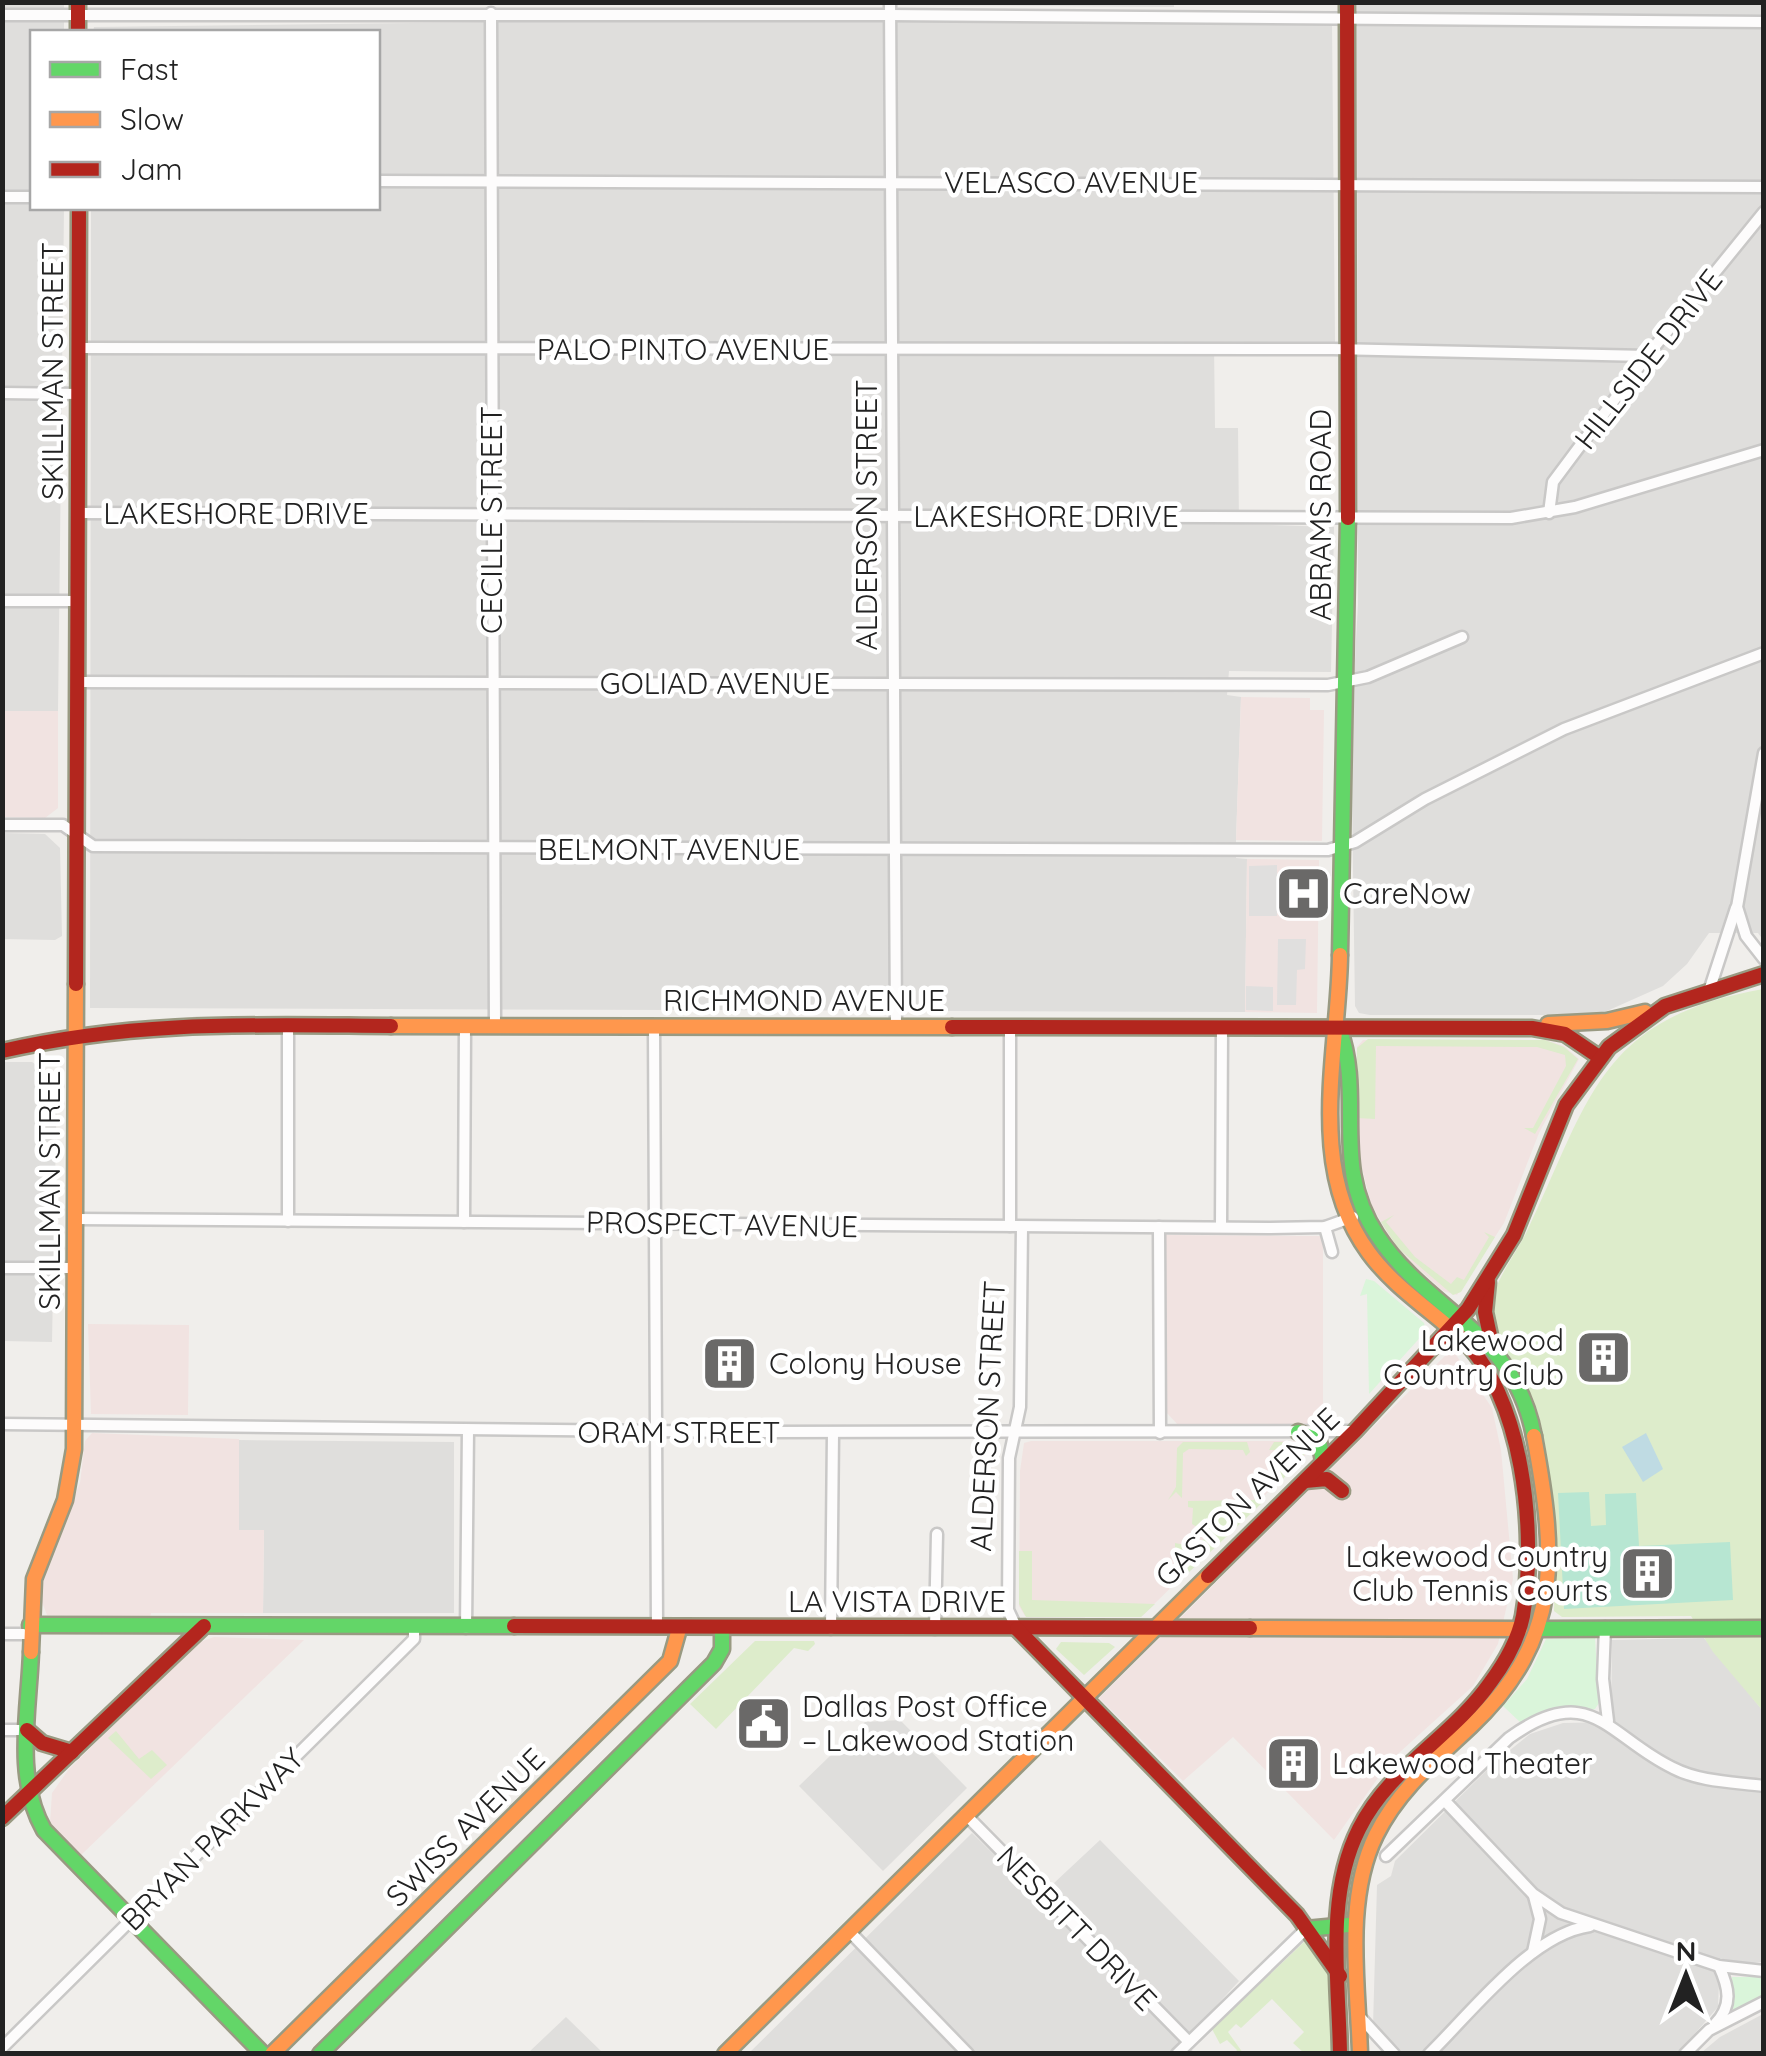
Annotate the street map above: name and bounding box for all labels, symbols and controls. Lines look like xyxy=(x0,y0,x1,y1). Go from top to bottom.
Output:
legend xyxy=(30,30,380,210)
text: Fast xyxy=(120,50,179,88)
text: Slow xyxy=(120,100,184,138)
text: Jam xyxy=(120,150,183,188)
street label: VELASCO AVENUE xyxy=(944,163,1198,201)
street label: SKILLMAN STREET xyxy=(33,242,71,500)
street label: HILLSIDE DRIVE xyxy=(1566,261,1730,457)
street label: PALO PINTO AVENUE xyxy=(537,330,829,368)
street label: ALDERSON STREET xyxy=(847,379,885,651)
street label: CECILLE STREET xyxy=(472,406,510,634)
street label: ABRAMS ROAD xyxy=(1301,409,1339,621)
street label: LAKESHORE DRIVE xyxy=(103,494,369,532)
street label: LAKESHORE DRIVE xyxy=(913,497,1179,535)
street label: GOLIAD AVENUE xyxy=(600,664,830,702)
street label: BELMONT AVENUE xyxy=(538,830,800,868)
hospital icon: CareNow xyxy=(1274,863,1334,923)
place label: CareNow xyxy=(1343,874,1471,912)
street label: RICHMOND AVENUE xyxy=(663,981,945,1019)
street label: SKILLMAN STREET xyxy=(30,1052,68,1310)
street label: PROSPECT AVENUE xyxy=(586,1203,858,1245)
street label: ALDERSON STREET xyxy=(961,1280,1013,1552)
place label: Lakewood Country Club xyxy=(1383,1321,1564,1393)
building icon: Lakewood Country Club xyxy=(1573,1327,1633,1387)
building icon: Colony House xyxy=(700,1333,760,1393)
place label: Colony House xyxy=(769,1344,962,1382)
street label: GASTON AVENUE xyxy=(1147,1399,1347,1595)
street label: ORAM STREET xyxy=(578,1413,780,1451)
place label: Lakewood Country Club Tennis Courts xyxy=(1345,1537,1608,1609)
building icon: Lakewood Country Club Tennis Courts xyxy=(1617,1543,1677,1603)
street label: LA VISTA DRIVE xyxy=(788,1582,1006,1620)
place label: Dallas Post Office – Lakewood Station xyxy=(802,1687,1074,1759)
public building icon: Dallas Post Office – Lakewood Station xyxy=(733,1693,793,1753)
building icon: Lakewood Theater xyxy=(1263,1733,1323,1793)
street label: BRYAN PARKWAY xyxy=(112,1739,312,1939)
street label: SWISS AVENUE xyxy=(378,1740,552,1914)
place label: Lakewood Theater xyxy=(1332,1744,1593,1782)
street label: NESBITT DRIVE xyxy=(989,1838,1165,2018)
north arrow xyxy=(1636,1926,1736,2026)
text: N xyxy=(1676,1933,1696,1968)

